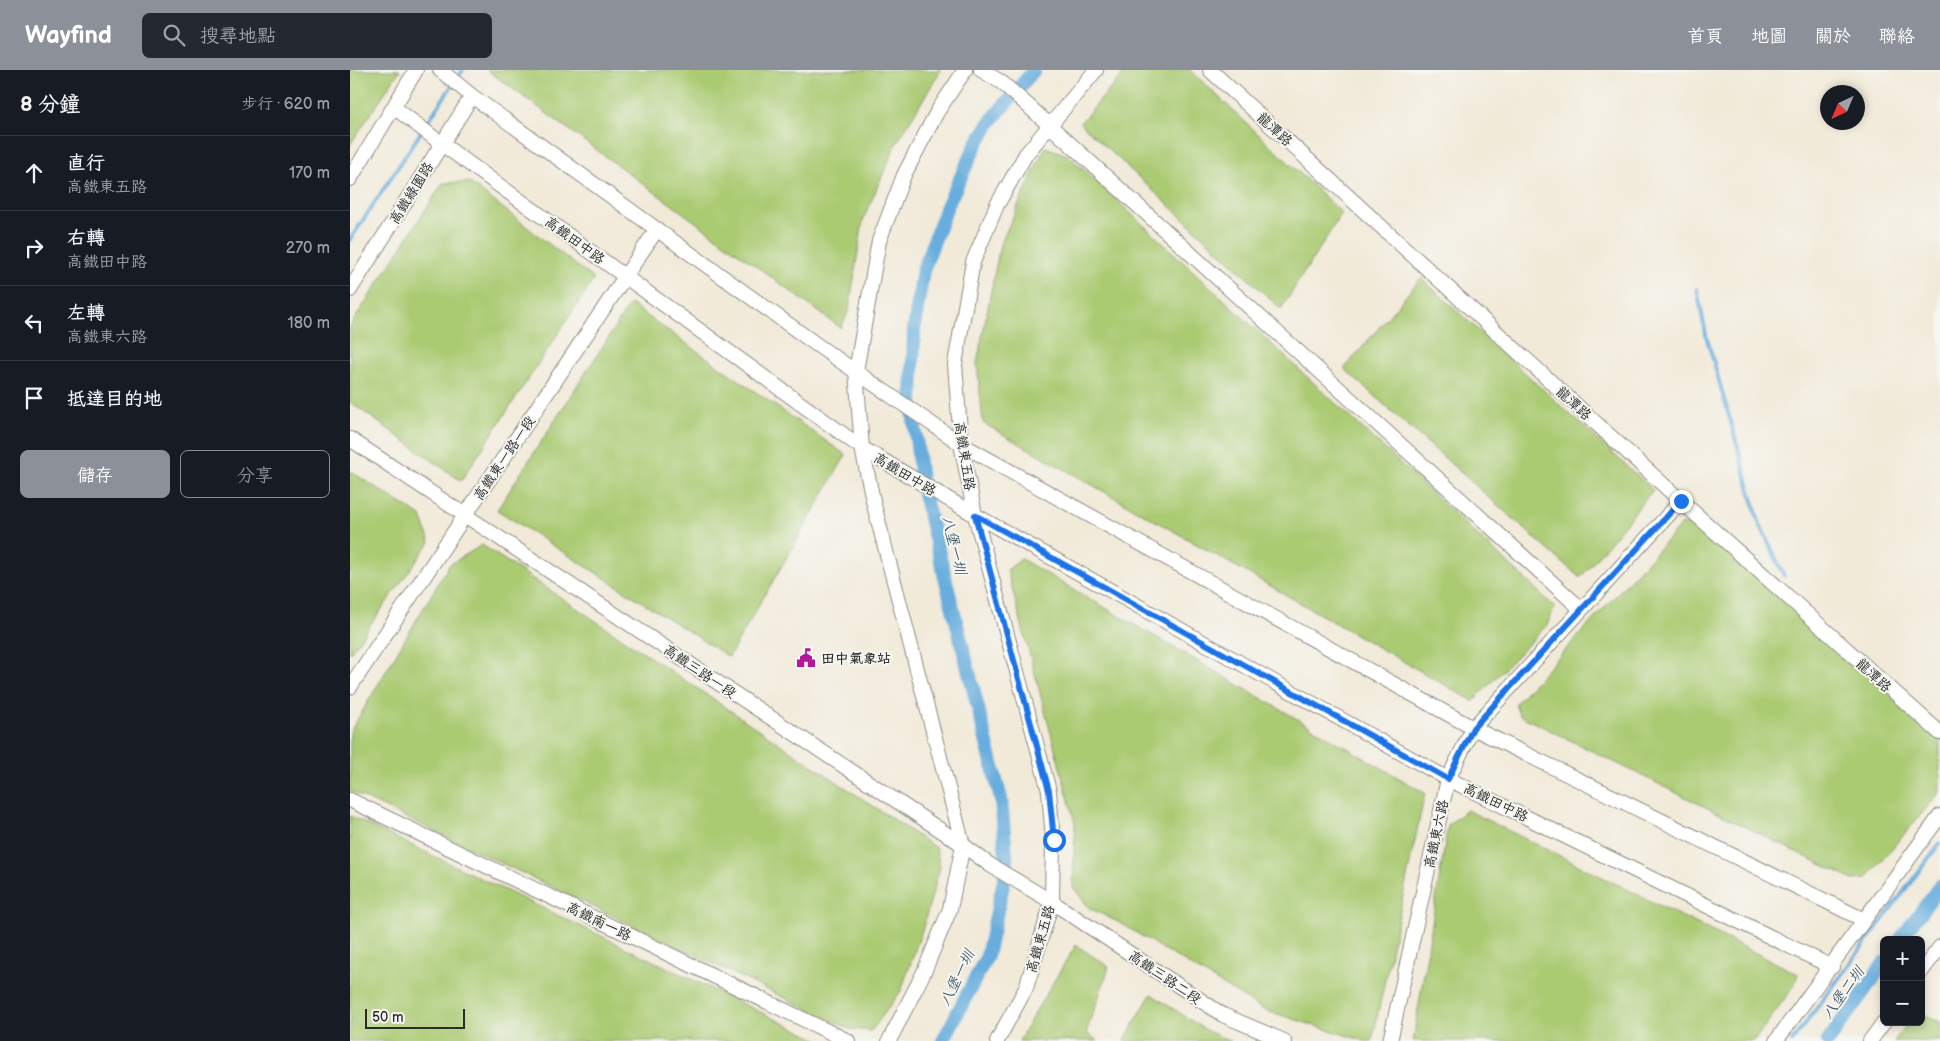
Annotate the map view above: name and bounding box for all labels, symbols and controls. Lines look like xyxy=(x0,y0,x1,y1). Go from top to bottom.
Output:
search box xyxy=(142,13,492,58)
text: Wayfind xyxy=(25,21,112,50)
icon: search xyxy=(160,21,188,49)
text: 搜尋地點 xyxy=(200,25,276,48)
text: 首頁 xyxy=(1687,26,1723,47)
text: 地圖 xyxy=(1751,26,1787,47)
text: 關於 xyxy=(1815,26,1851,47)
text: 聯絡 xyxy=(1879,26,1915,47)
north arrow xyxy=(1820,85,1865,130)
text: 8 分鐘 xyxy=(20,92,80,117)
text: 步行 · 620 m xyxy=(241,95,330,114)
street label: 龍潭路 xyxy=(1253,109,1296,150)
text: 直行 xyxy=(67,152,105,175)
icon: ahead xyxy=(20,159,48,187)
street label: 高鐵綠園路 xyxy=(386,159,437,227)
text: 170 m xyxy=(289,164,330,183)
text: 高鐵東五路 xyxy=(67,178,147,197)
street label: 高鐵田中路 xyxy=(541,213,608,268)
text: 右轉 xyxy=(67,227,105,250)
icon: right xyxy=(20,234,48,262)
text: 270 m xyxy=(286,239,330,258)
text: 高鐵田中路 xyxy=(67,253,147,272)
text: 左轉 xyxy=(67,302,105,325)
icon: left xyxy=(20,309,48,337)
text: 180 m xyxy=(288,314,330,333)
text: 高鐵東六路 xyxy=(67,328,147,347)
street label: 龍潭路 xyxy=(1552,383,1595,424)
icon: arrive xyxy=(20,384,48,412)
text: 抵達目的地 xyxy=(67,388,162,411)
street label: 高鐵東一路一段 xyxy=(470,413,539,504)
street label: 高鐵東五路 xyxy=(951,420,978,492)
street label: 高鐵田中路 xyxy=(870,449,939,500)
button: 儲存 xyxy=(20,450,170,498)
button: 分享 xyxy=(180,450,330,498)
route end xyxy=(1670,490,1693,513)
water label: 八堡一圳 xyxy=(937,514,970,578)
street label: 高鐵三路一段 xyxy=(660,641,739,702)
public building icon: 田中氣象站 xyxy=(795,647,817,669)
place label: 田中氣象站 xyxy=(821,650,891,667)
street label: 龍潭路 xyxy=(1852,655,1895,696)
street label: 高鐵田中路 xyxy=(1461,779,1531,825)
street label: 高鐵東六路 xyxy=(1421,798,1452,870)
route start xyxy=(1043,829,1066,852)
street label: 高鐵南一路 xyxy=(564,898,634,944)
street label: 高鐵東五路 xyxy=(1023,903,1058,975)
map controls xyxy=(1880,936,1925,1026)
button: + xyxy=(1880,936,1925,981)
water label: 八堡一圳 xyxy=(936,945,980,1009)
street label: 高鐵三路二段 xyxy=(1125,947,1204,1008)
water label: 八堡二圳 xyxy=(1818,962,1870,1023)
button: − xyxy=(1880,981,1925,1026)
scale bar xyxy=(365,1006,465,1029)
text: 50 m xyxy=(372,1009,404,1026)

